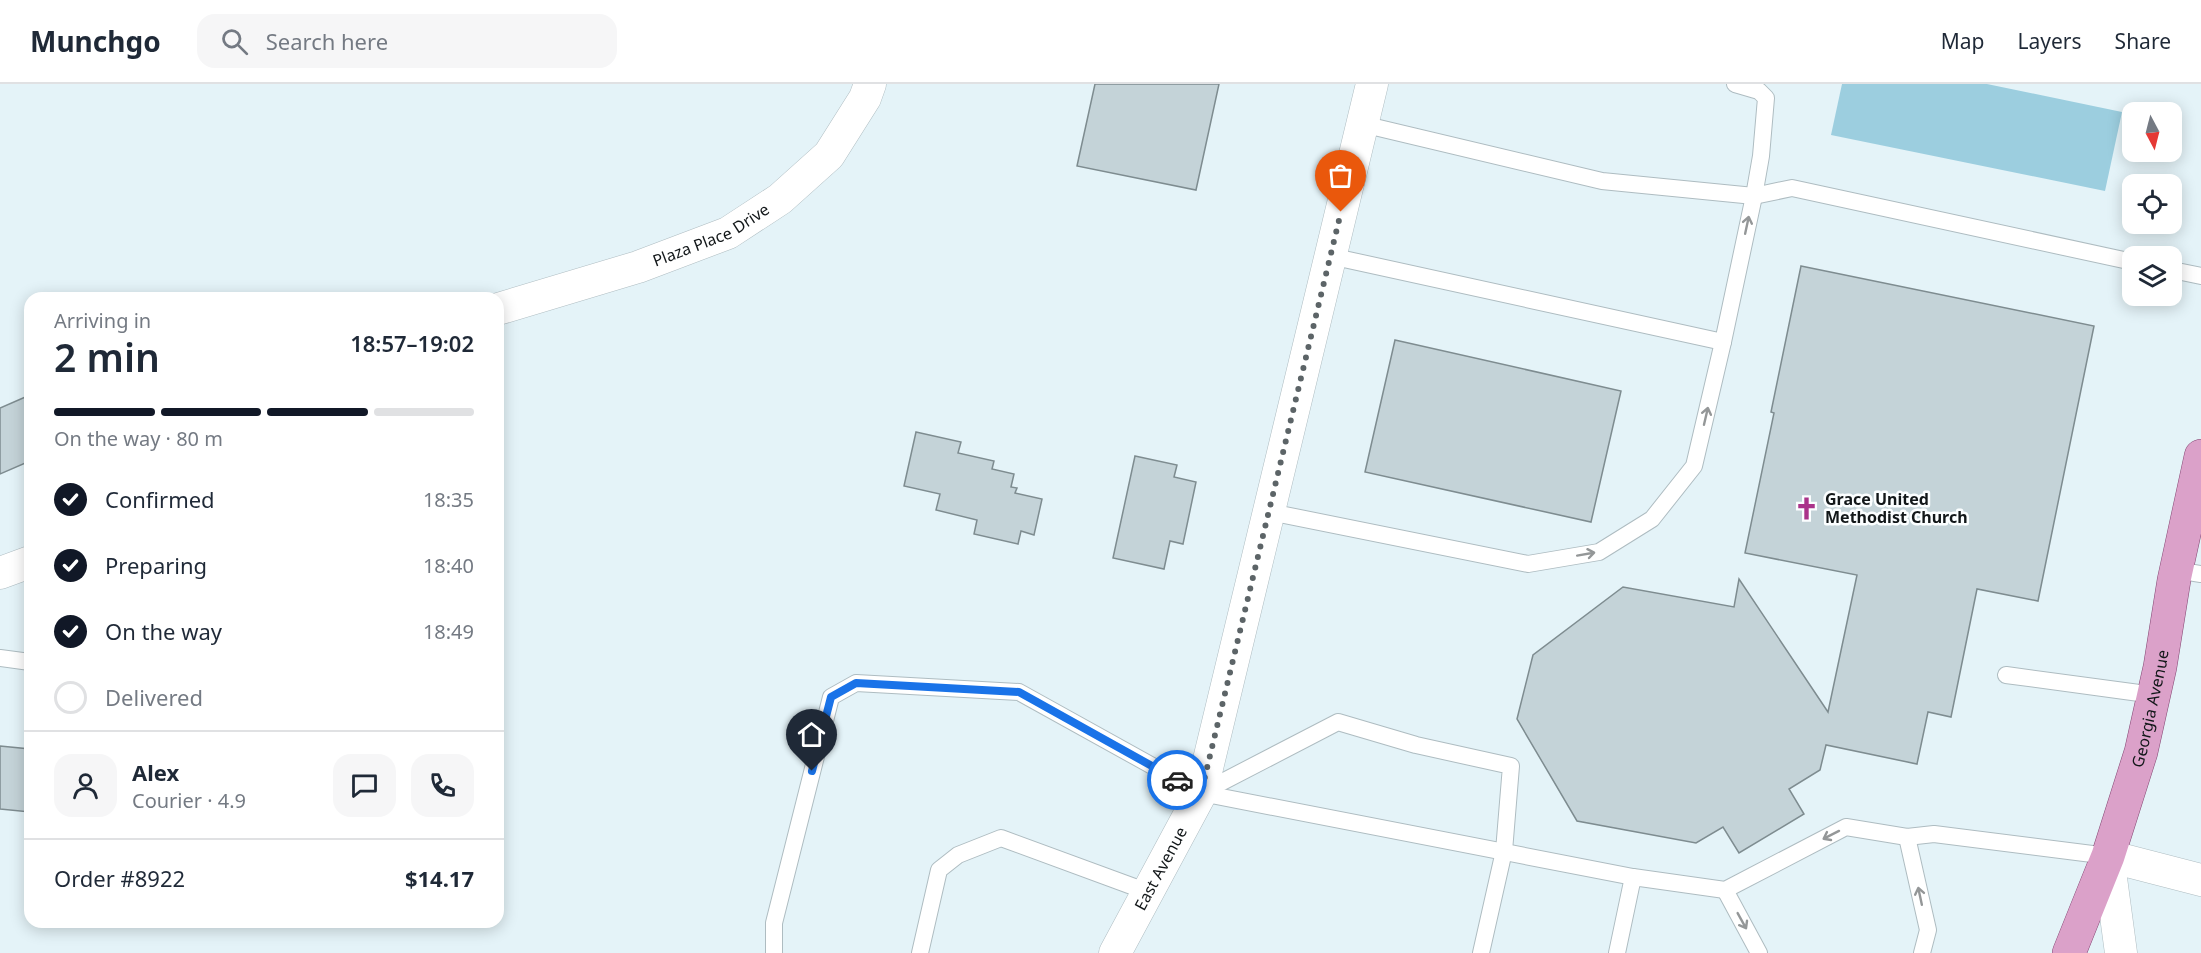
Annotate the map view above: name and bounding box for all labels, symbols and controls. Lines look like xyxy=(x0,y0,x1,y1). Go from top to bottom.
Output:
search box xyxy=(197,14,617,68)
text: Munchgo xyxy=(30,22,161,60)
icon: search xyxy=(218,25,251,58)
text: Search here xyxy=(266,26,388,56)
text: Map xyxy=(1941,27,1985,55)
text: Layers xyxy=(2018,27,2082,55)
text: Share xyxy=(2115,27,2171,55)
north arrow xyxy=(2122,102,2182,162)
map controls xyxy=(2122,102,2182,306)
pin xyxy=(1315,150,1366,212)
icon: bag xyxy=(1324,159,1357,192)
button: locate xyxy=(2122,174,2182,234)
street label: Plaza Place Drive xyxy=(649,198,773,271)
one-way arrow xyxy=(1742,216,1754,235)
button: layers xyxy=(2122,246,2182,306)
text: Arriving in xyxy=(54,307,151,334)
text: 18:57–19:02 xyxy=(350,328,474,358)
text: 2 min xyxy=(54,330,160,383)
one-way arrow xyxy=(1700,406,1712,425)
text: On the way · 80 m xyxy=(54,425,223,452)
icon: check xyxy=(54,483,87,516)
text: Confirmed xyxy=(105,484,215,514)
text: 18:35 xyxy=(423,486,474,513)
place label: Grace United Methodist Church xyxy=(1825,488,1968,528)
church icon: Grace United Methodist Church xyxy=(1794,495,1820,521)
icon: check xyxy=(54,549,87,582)
one-way arrow xyxy=(1576,549,1595,560)
text: Preparing xyxy=(105,550,207,580)
text: 18:40 xyxy=(423,552,474,579)
icon: check xyxy=(54,615,87,648)
text: On the way xyxy=(105,616,222,646)
text: 18:49 xyxy=(423,618,474,645)
street label: Georgia Avenue xyxy=(2126,648,2174,770)
text: Delivered xyxy=(105,682,203,712)
pin xyxy=(786,709,837,771)
icon: home xyxy=(795,718,828,751)
courier xyxy=(1147,750,1207,810)
button: person xyxy=(54,754,117,817)
button: chat xyxy=(333,754,396,817)
button: phone xyxy=(411,754,474,817)
text: Alex xyxy=(132,757,179,787)
icon: car xyxy=(1161,764,1194,797)
text: Courier · 4.9 xyxy=(132,787,246,814)
street label: East Avenue xyxy=(1129,823,1192,914)
one-way arrow xyxy=(1822,829,1840,841)
text: Order #8922 xyxy=(54,863,185,893)
text: $14.17 xyxy=(405,863,474,893)
one-way arrow xyxy=(1914,887,1926,906)
one-way arrow xyxy=(1736,912,1748,929)

